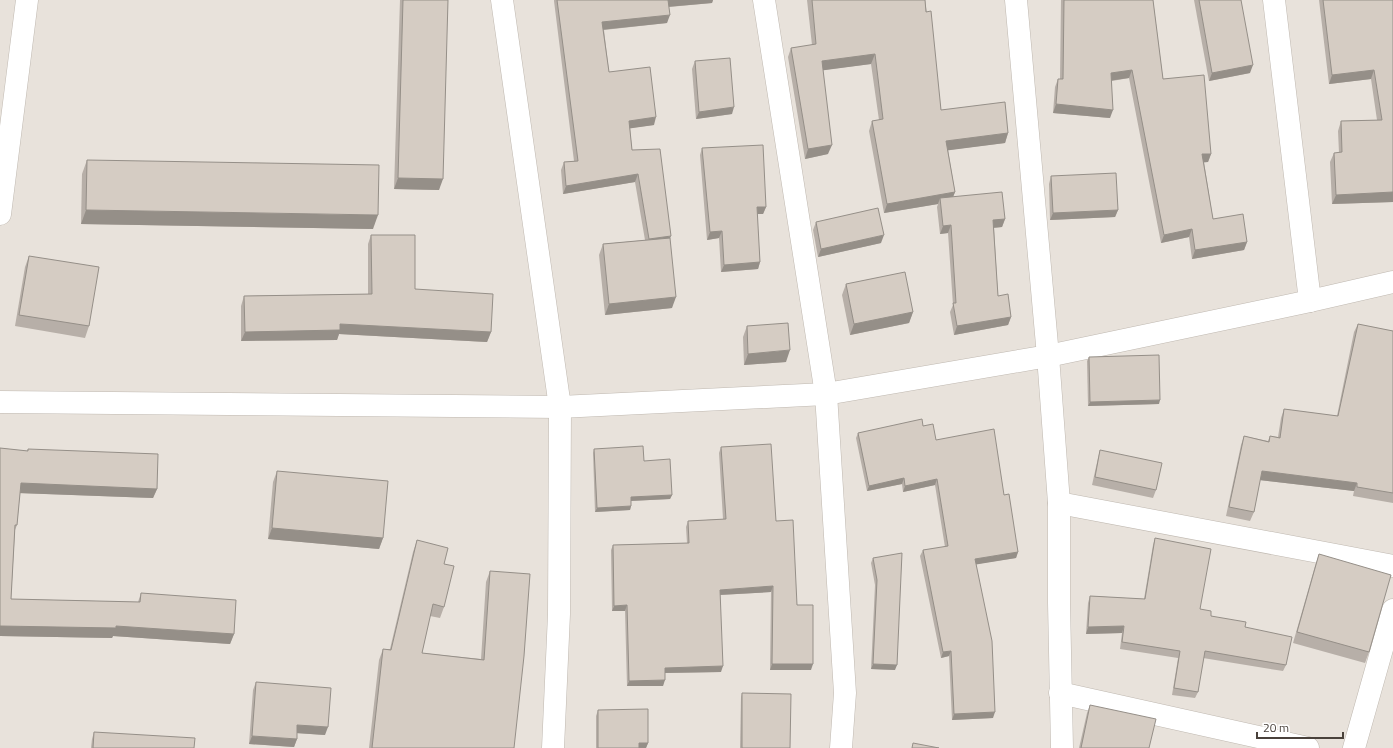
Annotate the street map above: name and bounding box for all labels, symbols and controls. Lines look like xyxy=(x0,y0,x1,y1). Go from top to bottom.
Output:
scale bar xyxy=(1257,714,1343,740)
text: 20 m xyxy=(1263,718,1289,737)

